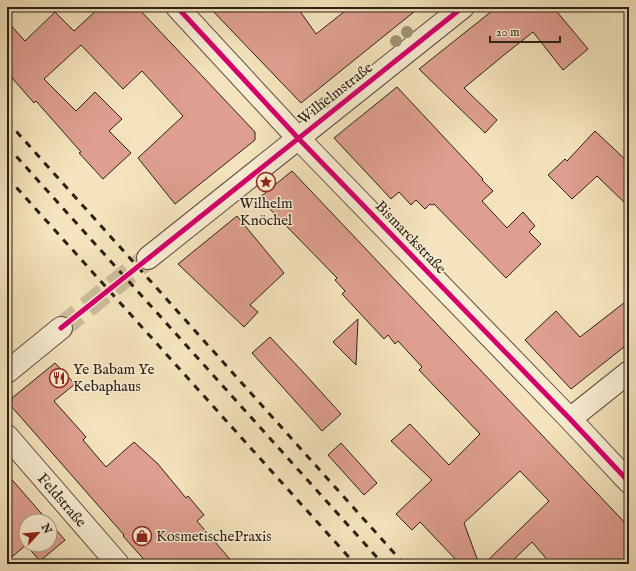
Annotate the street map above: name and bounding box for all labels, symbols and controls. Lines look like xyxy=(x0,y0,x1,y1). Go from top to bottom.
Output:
scale bar xyxy=(490,18,560,44)
text: 20 m xyxy=(496,25,519,40)
street label: Wilhelmstraße xyxy=(294,58,377,129)
place icon: Wilhelm Knöchel xyxy=(255,171,277,193)
place label: Wilhelm Knöchel xyxy=(240,194,293,230)
street label: Bismarckstraße xyxy=(371,197,450,278)
place label: Ye Babam Ye Kebaphaus xyxy=(73,360,155,396)
restaurant icon: Ye Babam Ye Kebaphaus xyxy=(48,367,70,389)
street label: Feldstraße xyxy=(33,469,90,531)
north arrow xyxy=(18,513,58,553)
text: N xyxy=(37,521,55,537)
shop icon: KosmetischePraxis xyxy=(131,525,153,547)
place label: KosmetischePraxis xyxy=(156,527,271,546)

